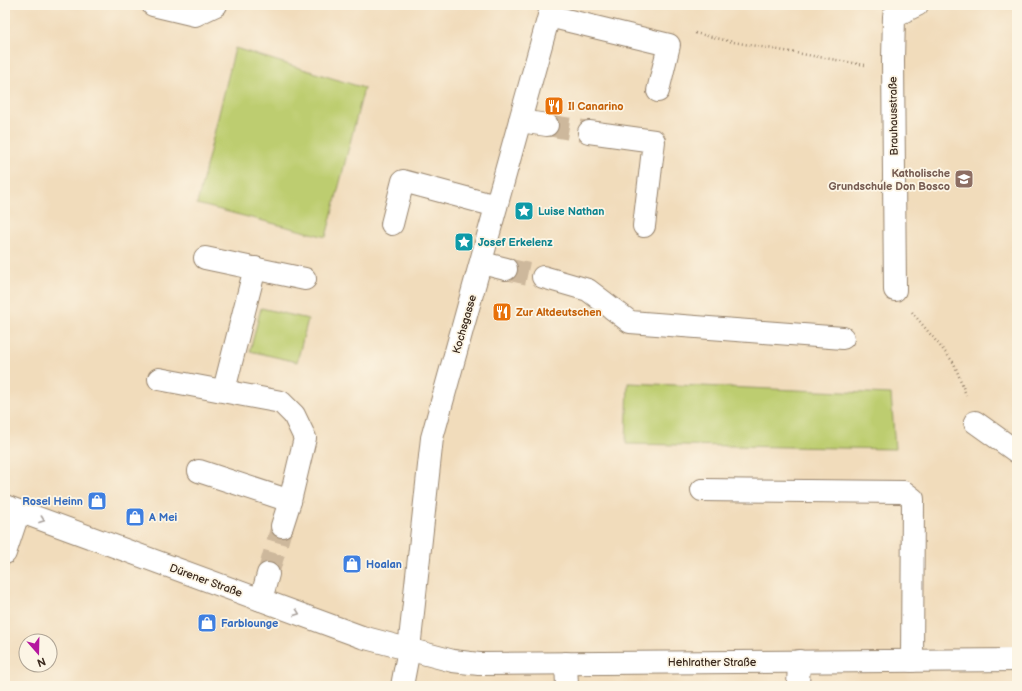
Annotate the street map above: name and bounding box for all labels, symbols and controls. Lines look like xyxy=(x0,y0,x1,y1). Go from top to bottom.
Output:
street label: Brauhausstraße xyxy=(886,76,901,156)
restaurant icon: Il Canarino xyxy=(543,95,565,117)
place label: Il Canarino xyxy=(568,100,624,113)
place label: Katholische Grundschule Don Bosco xyxy=(828,167,950,193)
school or university icon: Katholische Grundschule Don Bosco xyxy=(953,168,975,190)
place icon: Luise Nathan xyxy=(513,200,535,222)
place label: Luise Nathan xyxy=(538,205,604,218)
place icon: Josef Erkelenz xyxy=(453,231,475,253)
place label: Josef Erkelenz xyxy=(478,236,553,249)
street label: Kochsgasse xyxy=(450,293,479,355)
restaurant icon: Zur Altdeutschen xyxy=(491,301,513,323)
place label: Zur Altdeutschen xyxy=(516,306,602,319)
shop icon: Rosel Heinn xyxy=(86,490,108,512)
place label: Rosel Heinn xyxy=(22,495,83,508)
shop icon: A Mei xyxy=(124,506,146,528)
place label: A Mei xyxy=(148,511,177,524)
one-way arrow xyxy=(38,515,45,523)
shop icon: Hoalan xyxy=(341,553,363,575)
place label: Hoalan xyxy=(366,558,402,571)
street label: Dürener Straße xyxy=(168,561,244,600)
one-way arrow xyxy=(294,609,301,617)
shop icon: Farblounge xyxy=(196,612,218,634)
place label: Farblounge xyxy=(221,617,278,630)
north arrow xyxy=(18,633,58,673)
text: N xyxy=(35,654,47,669)
street label: Hehlrather Straße xyxy=(668,656,757,669)

